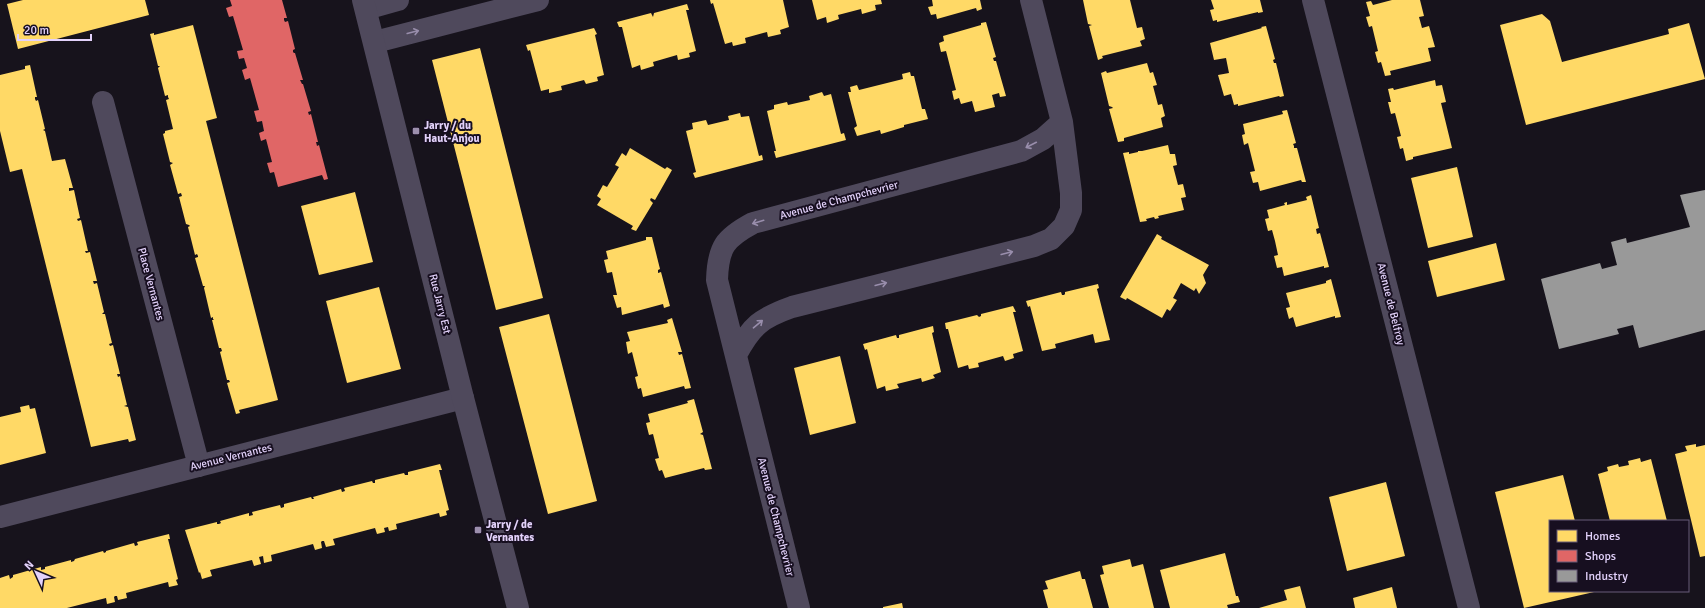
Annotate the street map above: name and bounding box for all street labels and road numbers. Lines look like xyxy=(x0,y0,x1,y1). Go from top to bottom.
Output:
street label: Avenue de Champchevrier xyxy=(779,178,899,222)
street label: Place Vernantes xyxy=(135,246,167,322)
street label: Avenue de Belfroy xyxy=(1374,262,1408,347)
street label: Rue Jarry Est xyxy=(426,273,454,335)
street label: Avenue Vernantes xyxy=(189,441,273,473)
street label: Avenue de Champchevrier xyxy=(755,456,797,578)

